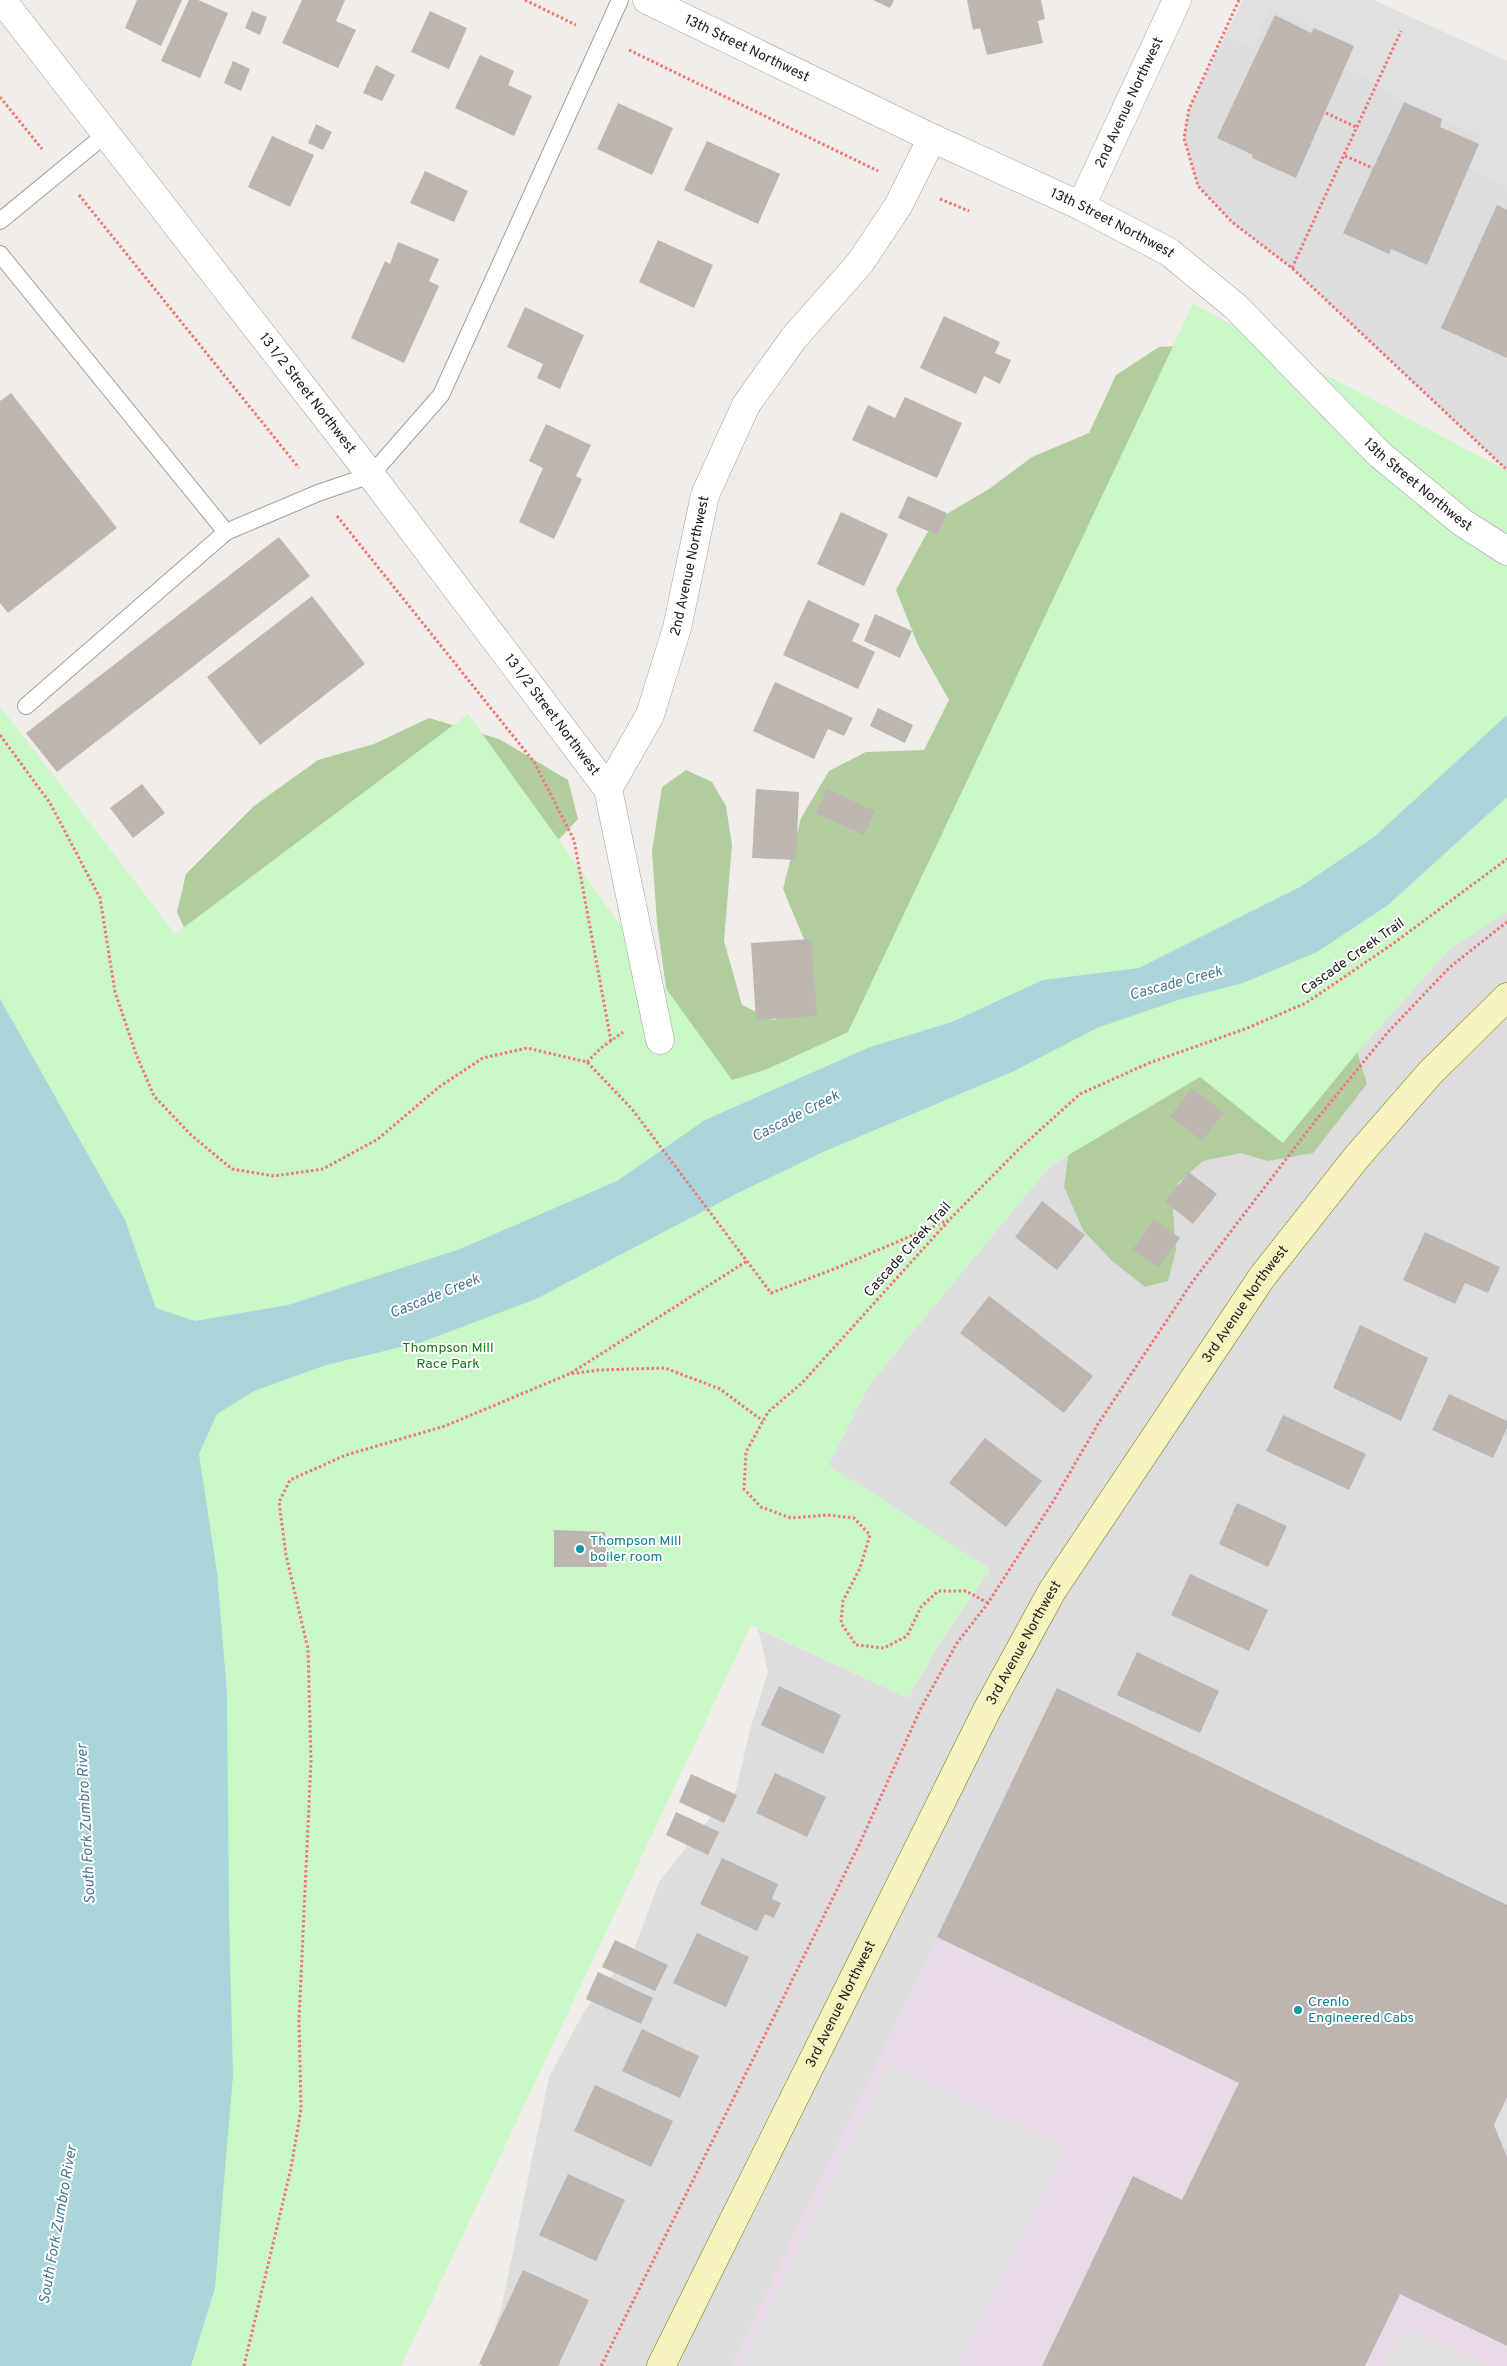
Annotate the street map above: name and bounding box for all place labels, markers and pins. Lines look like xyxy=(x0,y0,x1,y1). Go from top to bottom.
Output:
place label: Thompson Mill boiler room xyxy=(590,1533,681,1566)
marker: Thompson Mill boiler room xyxy=(574,1543,586,1555)
place label: Crenlo Engineered Cabs xyxy=(1308,1994,1414,2027)
marker: Crenlo Engineered Cabs xyxy=(1292,2004,1304,2016)

